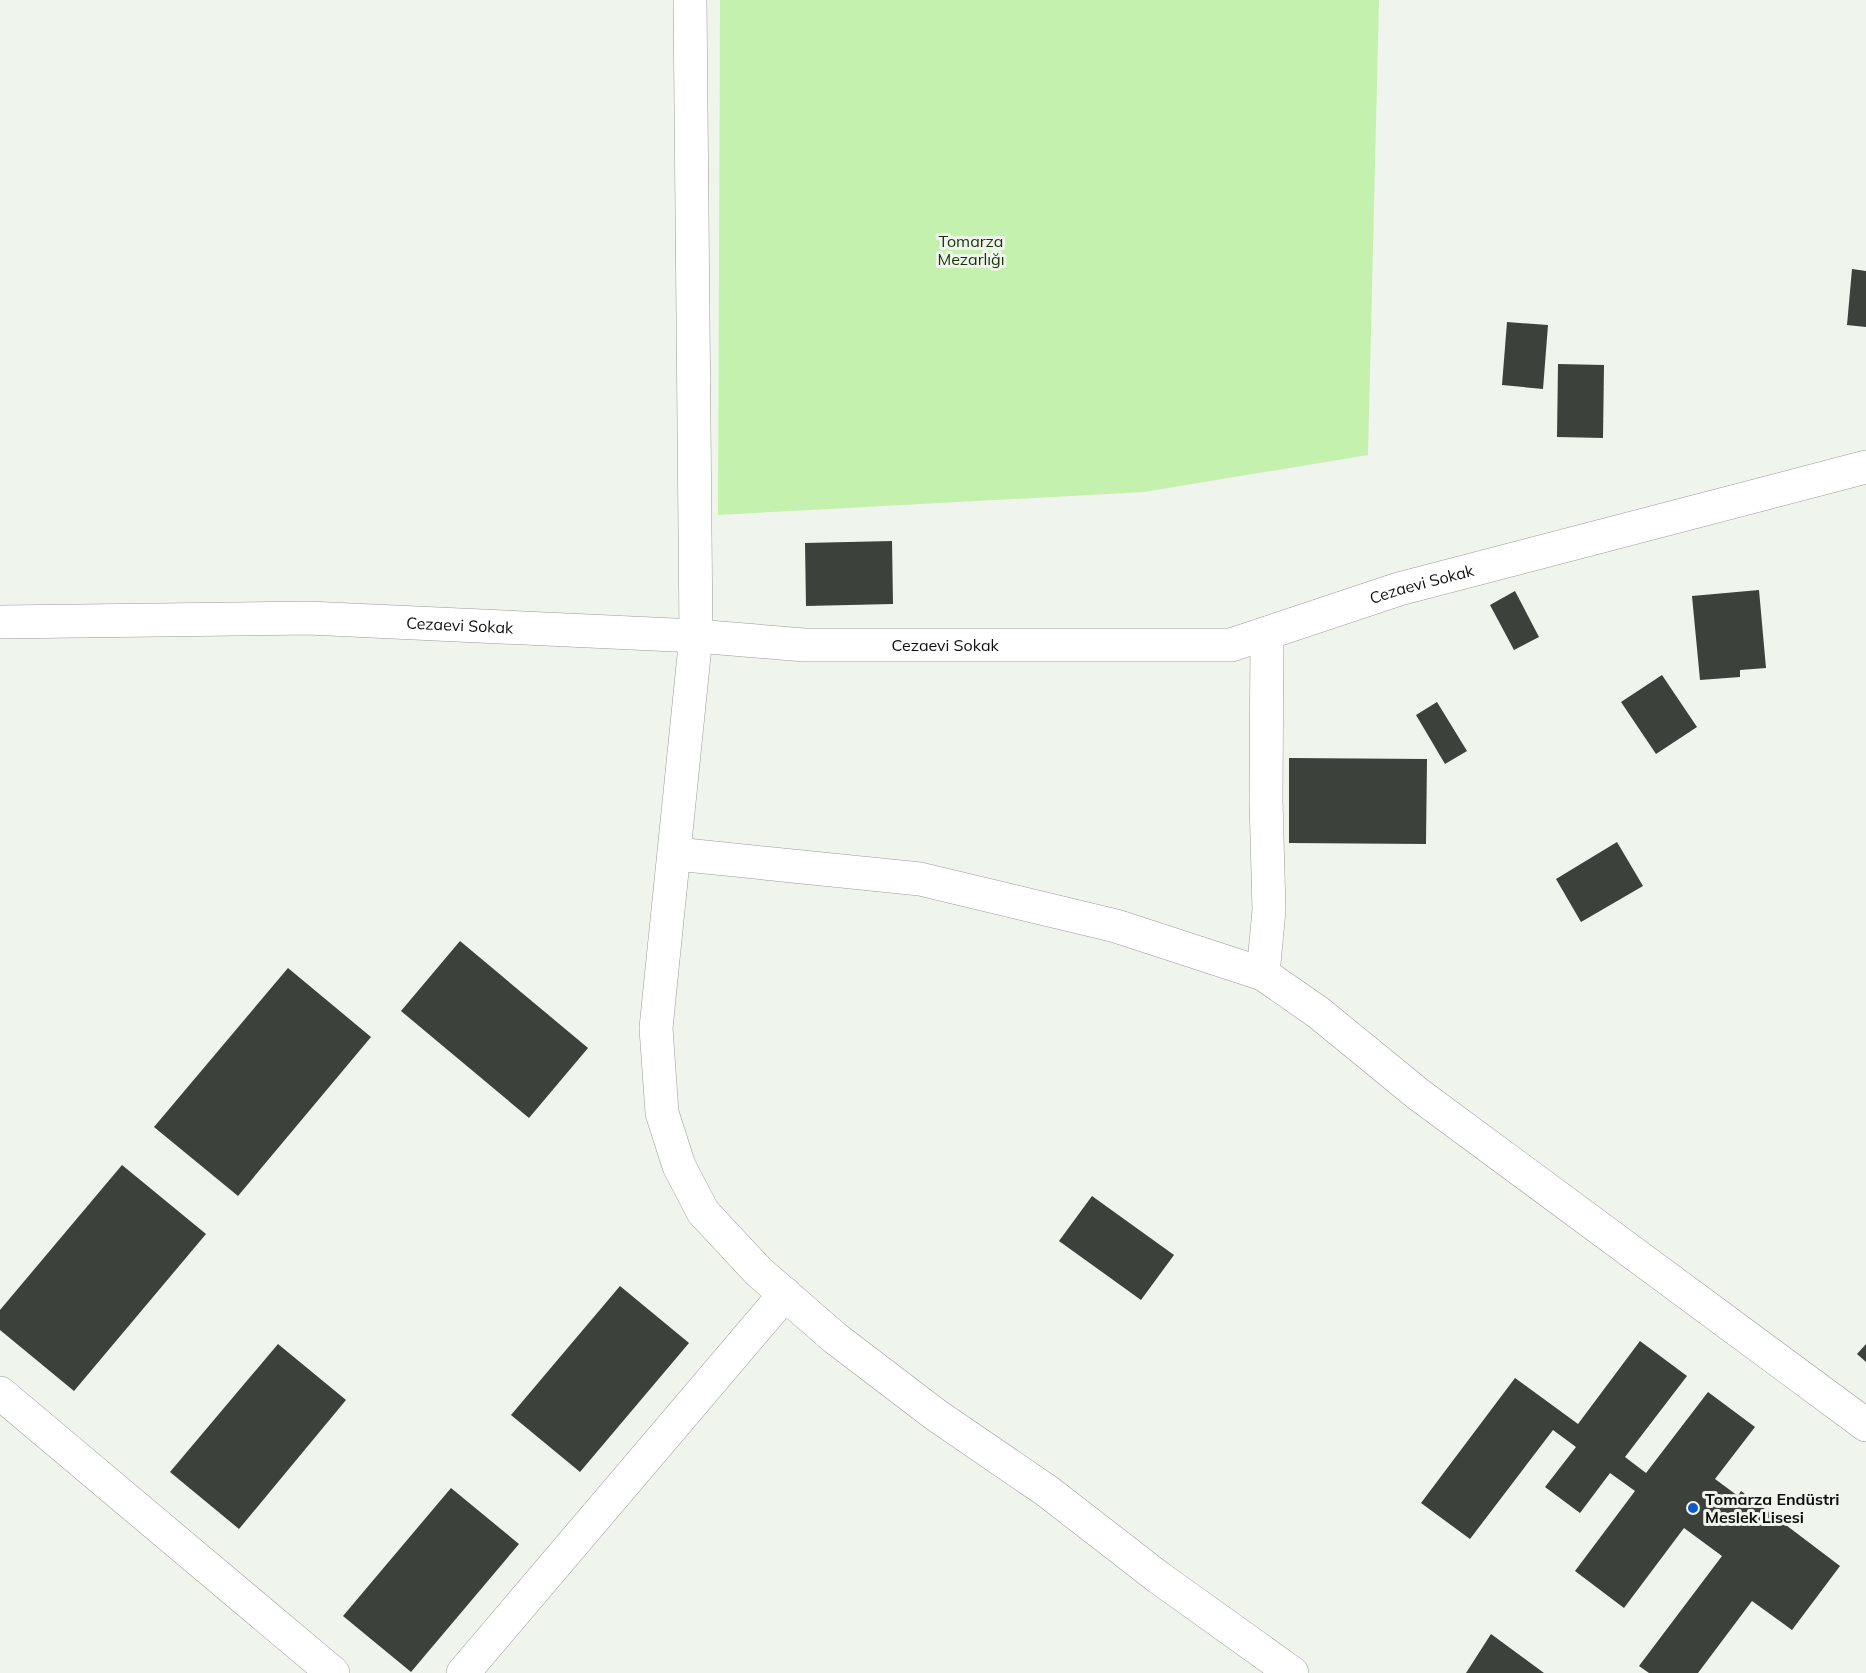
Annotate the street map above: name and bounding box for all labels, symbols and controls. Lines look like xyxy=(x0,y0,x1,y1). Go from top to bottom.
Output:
park label: Tomarza Mezarlığı xyxy=(937,231,1005,269)
street label: Cezaevi Sokak xyxy=(1367,560,1476,608)
street label: Cezaevi Sokak xyxy=(406,613,515,638)
street label: Cezaevi Sokak xyxy=(892,635,1000,655)
place label: Tomarza Endüstri Meslek Lisesi xyxy=(1705,1489,1840,1527)
marker: Tomarza Endüstri Meslek Lisesi xyxy=(1686,1501,1700,1515)

